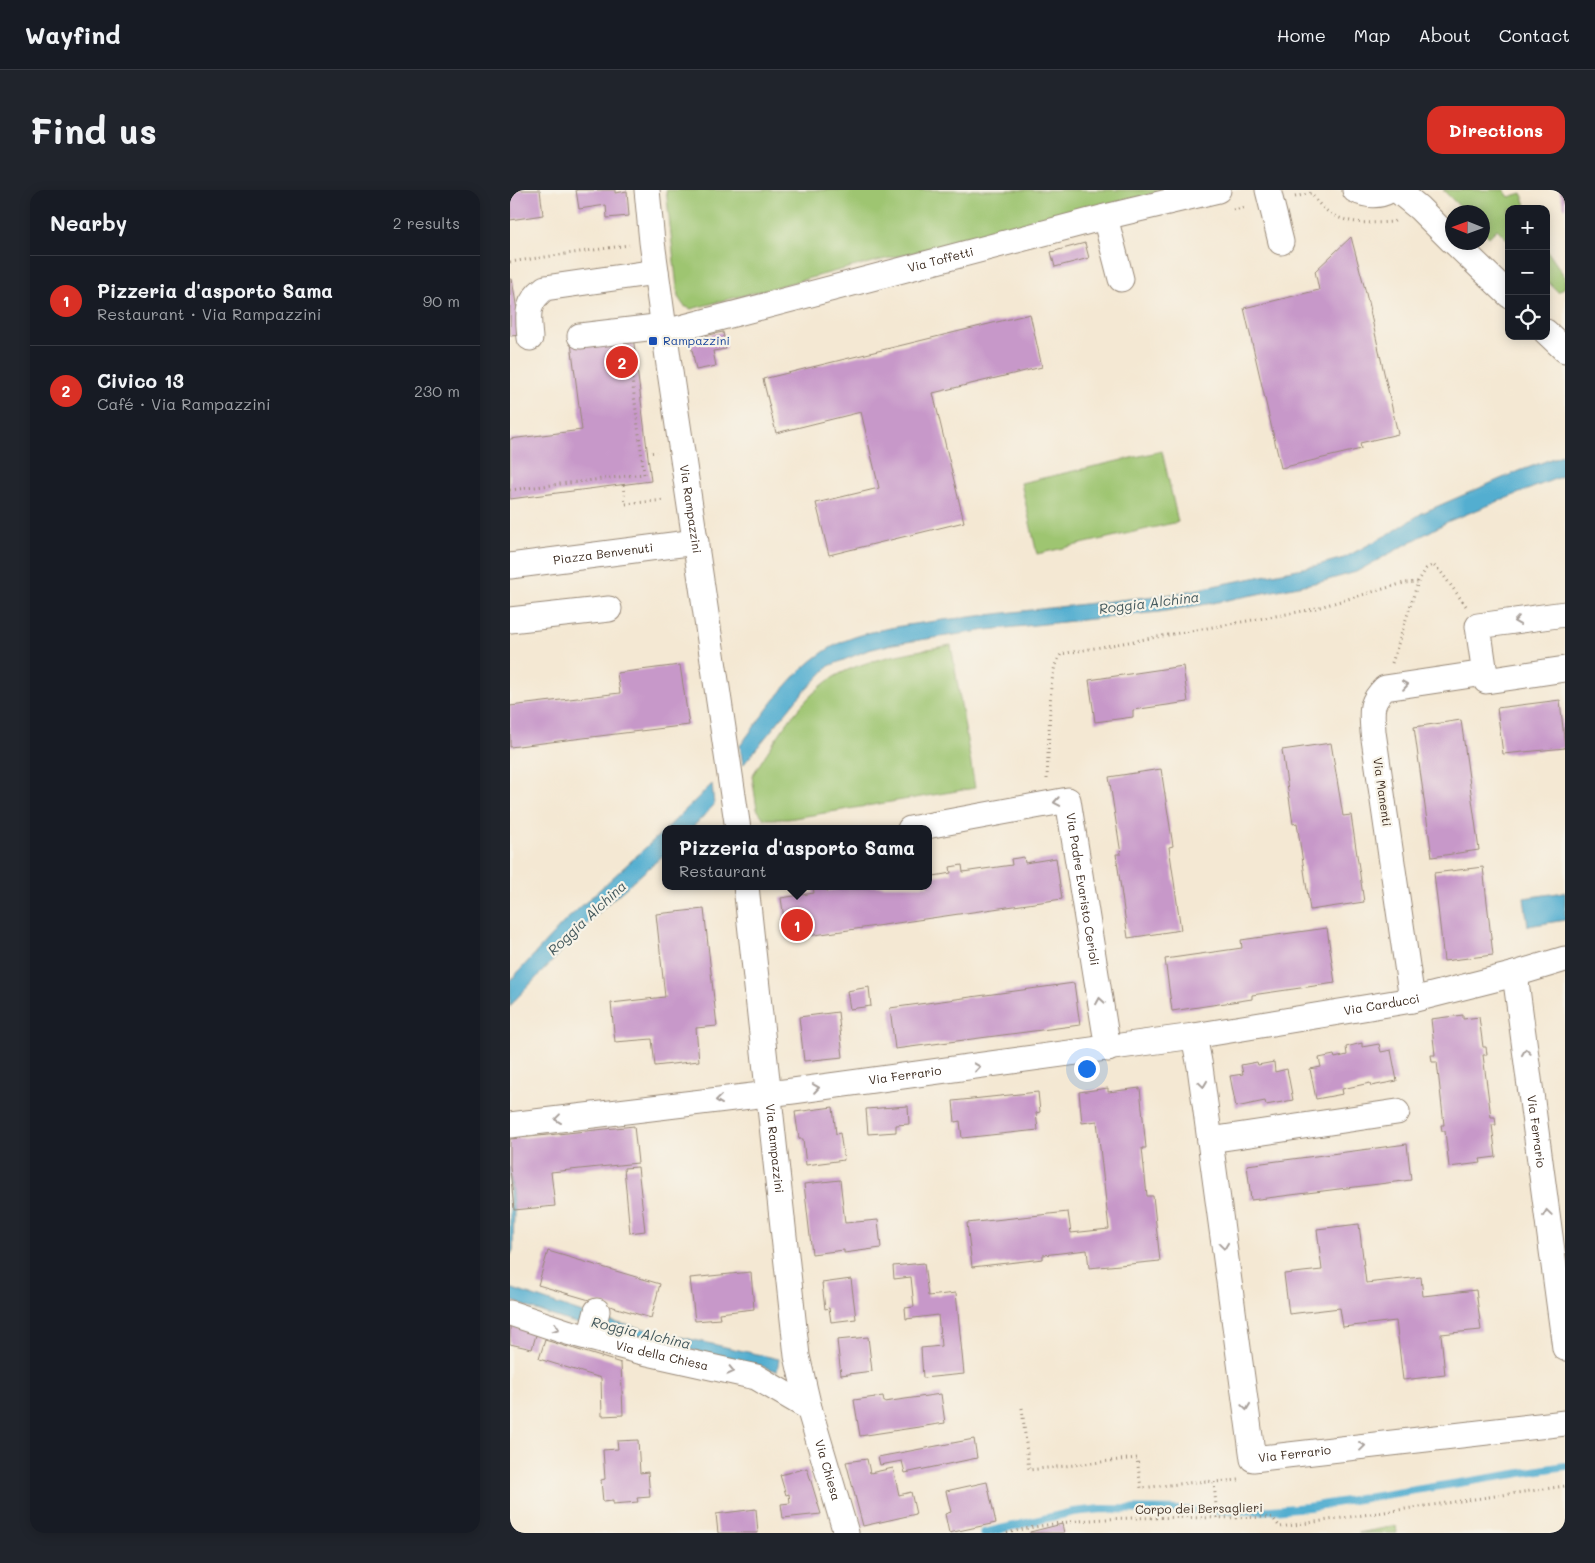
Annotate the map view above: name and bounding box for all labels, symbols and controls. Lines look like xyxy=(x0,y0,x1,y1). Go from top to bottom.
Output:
text: Wayfind xyxy=(25,19,121,50)
text: Home xyxy=(1277,23,1326,47)
text: Map xyxy=(1354,23,1390,47)
text: About xyxy=(1418,23,1471,47)
text: Contact xyxy=(1499,23,1570,47)
button: Directions xyxy=(1427,106,1565,154)
text: Find us xyxy=(30,107,157,153)
north arrow xyxy=(1445,205,1490,250)
map controls xyxy=(1505,205,1550,340)
button: + xyxy=(1505,205,1550,250)
text: Nearby xyxy=(50,209,127,236)
text: 2 results xyxy=(393,212,460,233)
street label: Via Toffetti xyxy=(906,243,975,275)
button: − xyxy=(1505,250,1550,295)
text: Pizzeria d'asporto Sama xyxy=(97,278,333,303)
text: 1 xyxy=(62,290,70,311)
text: 90 m xyxy=(423,290,460,311)
button: locate xyxy=(1505,295,1550,340)
text: Restaurant · Via Rampazzini xyxy=(97,303,321,324)
place label: Rampazzini xyxy=(663,332,730,348)
marker: Rampazzini xyxy=(647,335,659,347)
pin: 2 xyxy=(606,343,638,381)
text: Civico 13 xyxy=(97,368,184,393)
text: 2 xyxy=(62,380,70,401)
text: 230 m xyxy=(414,380,460,401)
text: Café · Via Rampazzini xyxy=(97,393,271,414)
street label: Via Rampazzini xyxy=(677,463,706,554)
street label: Piazza Benvenuti xyxy=(552,539,654,567)
water label: Roggia Alchina xyxy=(1098,587,1200,618)
one-way arrow xyxy=(1512,615,1520,626)
one-way arrow xyxy=(1401,680,1410,690)
street label: Via Manenti xyxy=(1370,756,1396,827)
one-way arrow xyxy=(1052,796,1061,806)
street label: Via Padre Evaristo Cerioli xyxy=(1063,811,1103,967)
popup xyxy=(662,825,932,890)
text: Pizzeria d'asporto Sama xyxy=(679,835,915,860)
text: Restaurant xyxy=(679,860,767,881)
water label: Roggia Alchina xyxy=(543,876,630,959)
pin: 1 xyxy=(781,906,813,944)
street label: Via Carducci xyxy=(1342,989,1421,1018)
one-way arrow xyxy=(1095,997,1106,1005)
one-way arrow xyxy=(1521,1048,1532,1056)
your location xyxy=(1074,1056,1100,1082)
street label: Via Ferrario xyxy=(867,1062,942,1088)
one-way arrow xyxy=(973,1062,981,1072)
one-way arrow xyxy=(1197,1081,1208,1089)
one-way arrow xyxy=(812,1084,820,1094)
one-way arrow xyxy=(715,1094,723,1105)
street label: Via Ferrario xyxy=(1524,1094,1550,1169)
street label: Via Rampazzini xyxy=(763,1103,788,1194)
one-way arrow xyxy=(553,1113,561,1124)
one-way arrow xyxy=(1542,1209,1553,1217)
one-way arrow xyxy=(1218,1242,1229,1250)
water label: Roggia Alchina xyxy=(590,1312,693,1353)
one-way arrow xyxy=(551,1323,560,1333)
street label: Via della Chiesa xyxy=(614,1336,710,1373)
one-way arrow xyxy=(726,1365,735,1376)
one-way arrow xyxy=(1240,1403,1251,1411)
street label: Via Chiesa xyxy=(812,1438,845,1502)
street label: Via Ferrario xyxy=(1257,1441,1332,1465)
one-way arrow xyxy=(1358,1441,1366,1452)
street label: Corpo dei Bersaglieri xyxy=(1135,1499,1263,1517)

